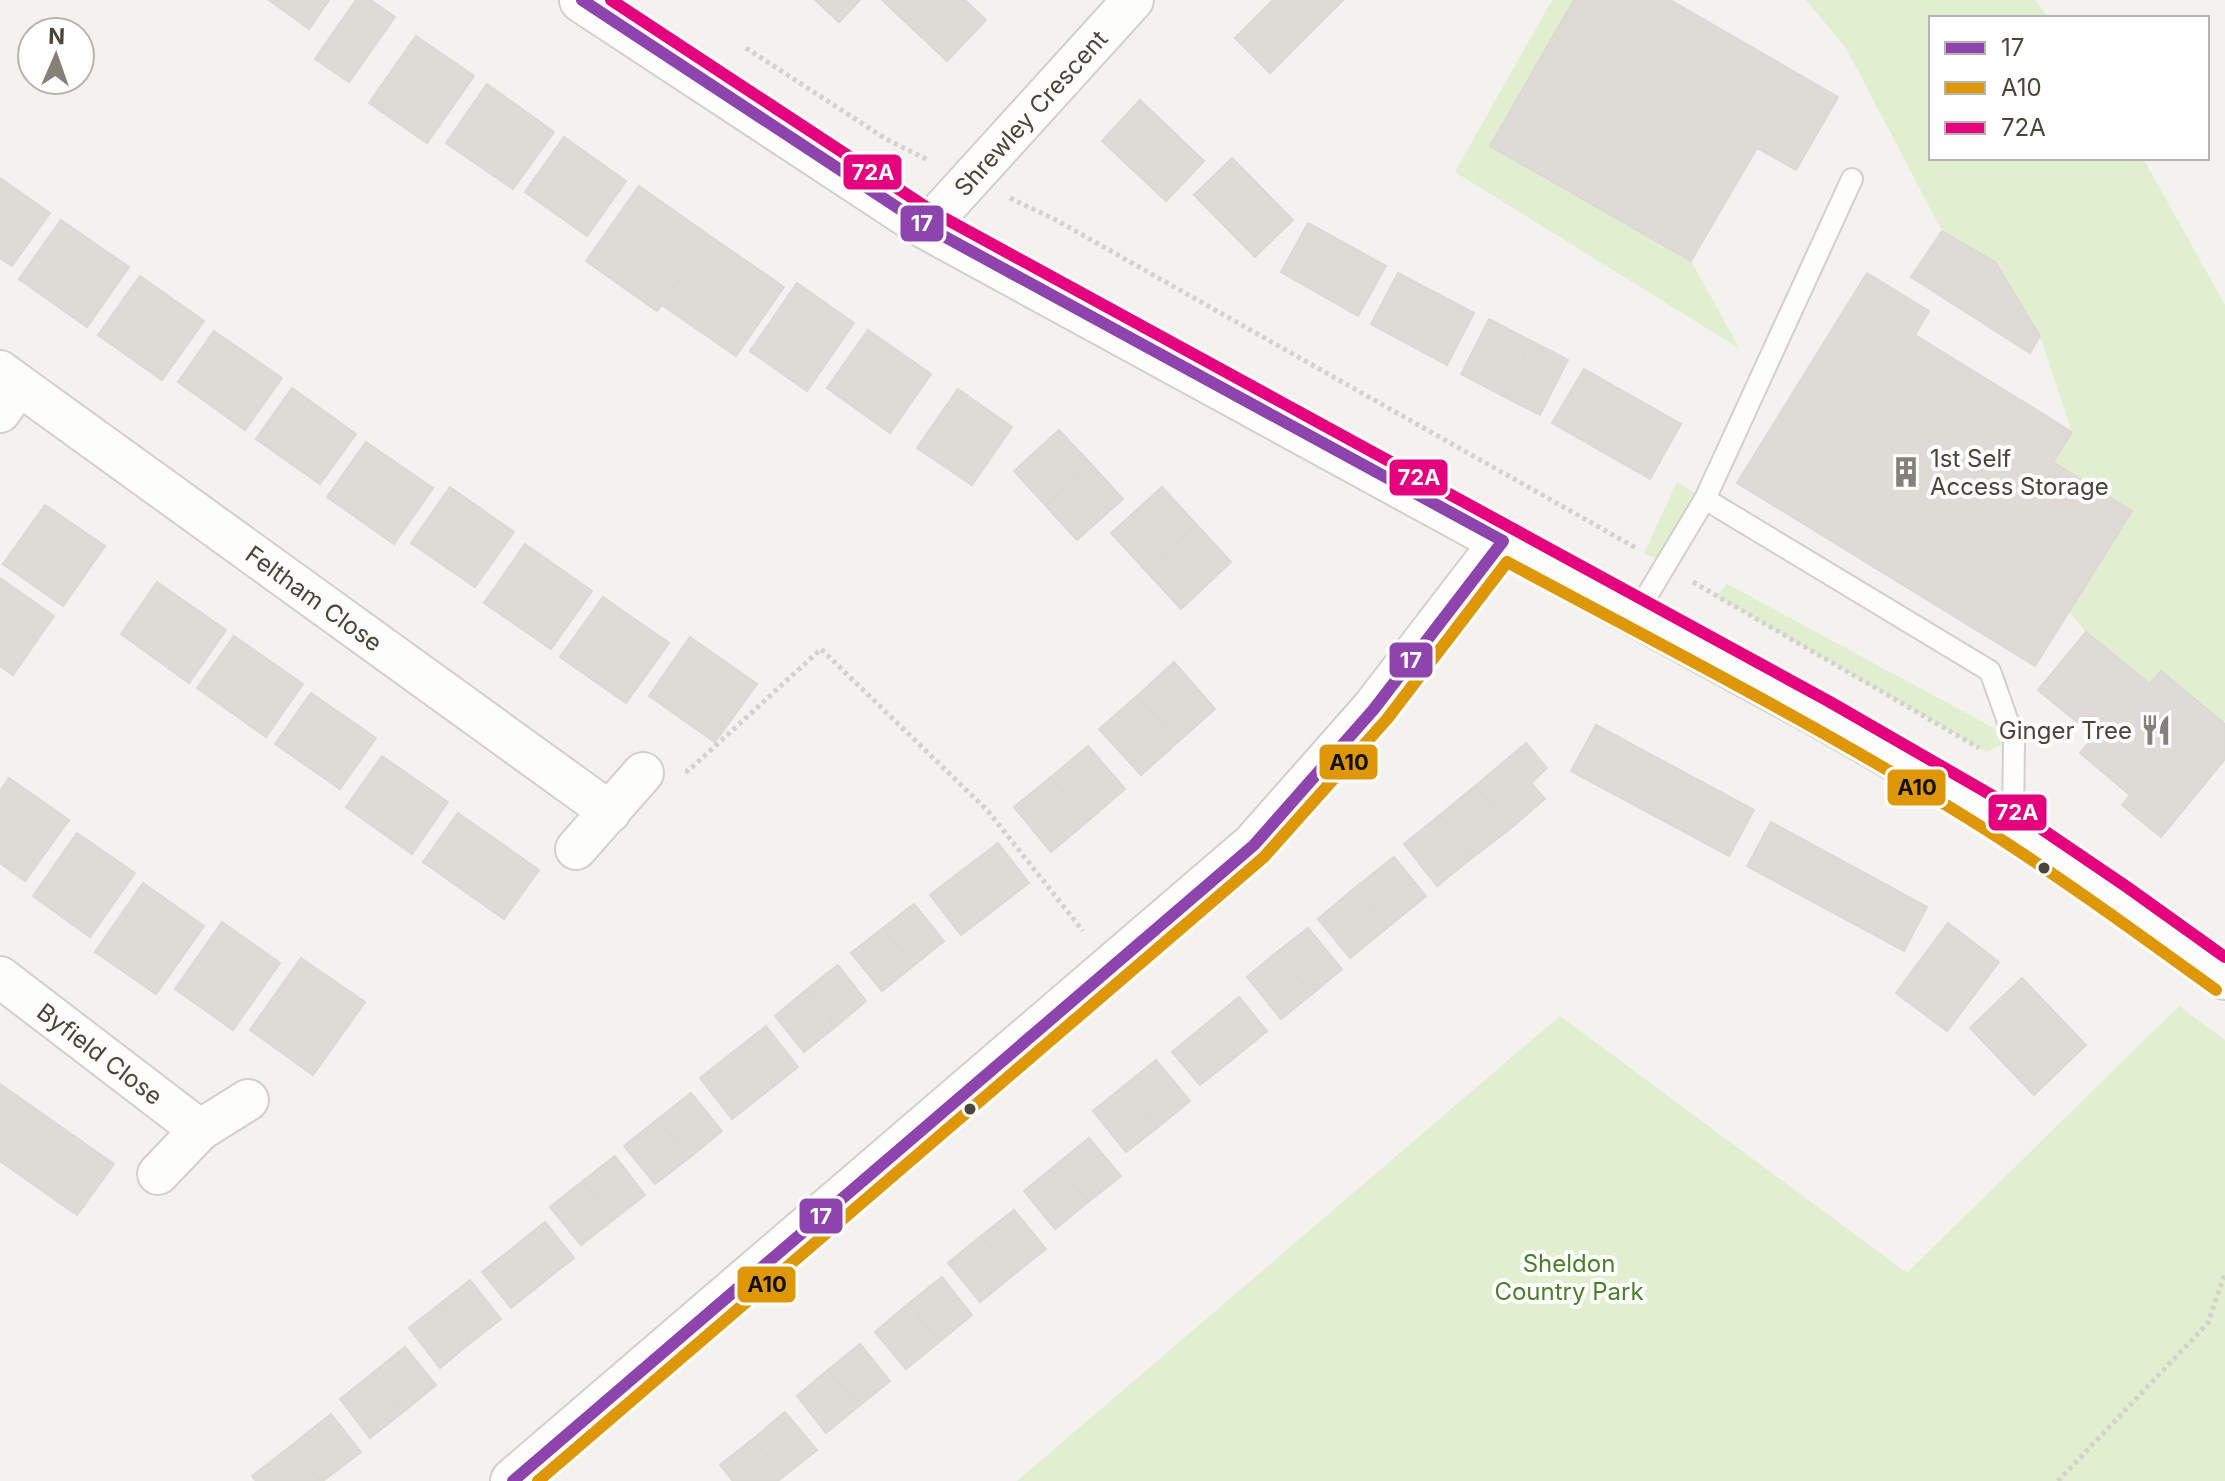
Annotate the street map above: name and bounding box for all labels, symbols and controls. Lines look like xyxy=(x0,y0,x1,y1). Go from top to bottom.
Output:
north arrow xyxy=(16,16,96,96)
legend xyxy=(1929,16,2209,160)
text: N xyxy=(48,23,66,49)
street label: Shrewley Crescent xyxy=(948,24,1113,202)
text: 17 xyxy=(2001,33,2024,62)
text: A10 xyxy=(2001,73,2042,102)
text: 72A xyxy=(2001,113,2046,142)
line badge: 72A xyxy=(842,153,903,191)
text: 72A xyxy=(851,159,895,185)
line badge: 17 xyxy=(899,204,945,243)
text: 17 xyxy=(911,210,933,236)
place label: 1st Self Access Storage xyxy=(1930,444,2109,501)
building icon: 1st Self Access Storage xyxy=(1889,455,1923,489)
line badge: 72A xyxy=(1388,458,1449,497)
text: 72A xyxy=(1397,464,1441,490)
street label: Feltham Close xyxy=(240,539,388,657)
line badge: 17 xyxy=(1388,641,1434,679)
text: 17 xyxy=(1400,647,1422,673)
restaurant icon: Ginger Tree xyxy=(2139,713,2173,747)
place label: Ginger Tree xyxy=(1999,716,2132,745)
line badge: A10 xyxy=(1318,743,1379,781)
text: A10 xyxy=(1329,749,1369,775)
line badge: A10 xyxy=(1886,768,1947,807)
text: A10 xyxy=(1897,774,1937,800)
line badge: 72A xyxy=(1987,793,2048,832)
text: 72A xyxy=(1995,799,2039,825)
unlabelled marker xyxy=(2036,860,2052,876)
street label: Byfield Close xyxy=(32,996,168,1111)
unlabelled marker xyxy=(962,1101,978,1117)
line badge: 17 xyxy=(798,1197,844,1235)
text: 17 xyxy=(810,1203,832,1229)
park label: Sheldon Country Park xyxy=(1494,1249,1644,1306)
line badge: A10 xyxy=(736,1265,797,1304)
text: A10 xyxy=(747,1271,787,1297)

